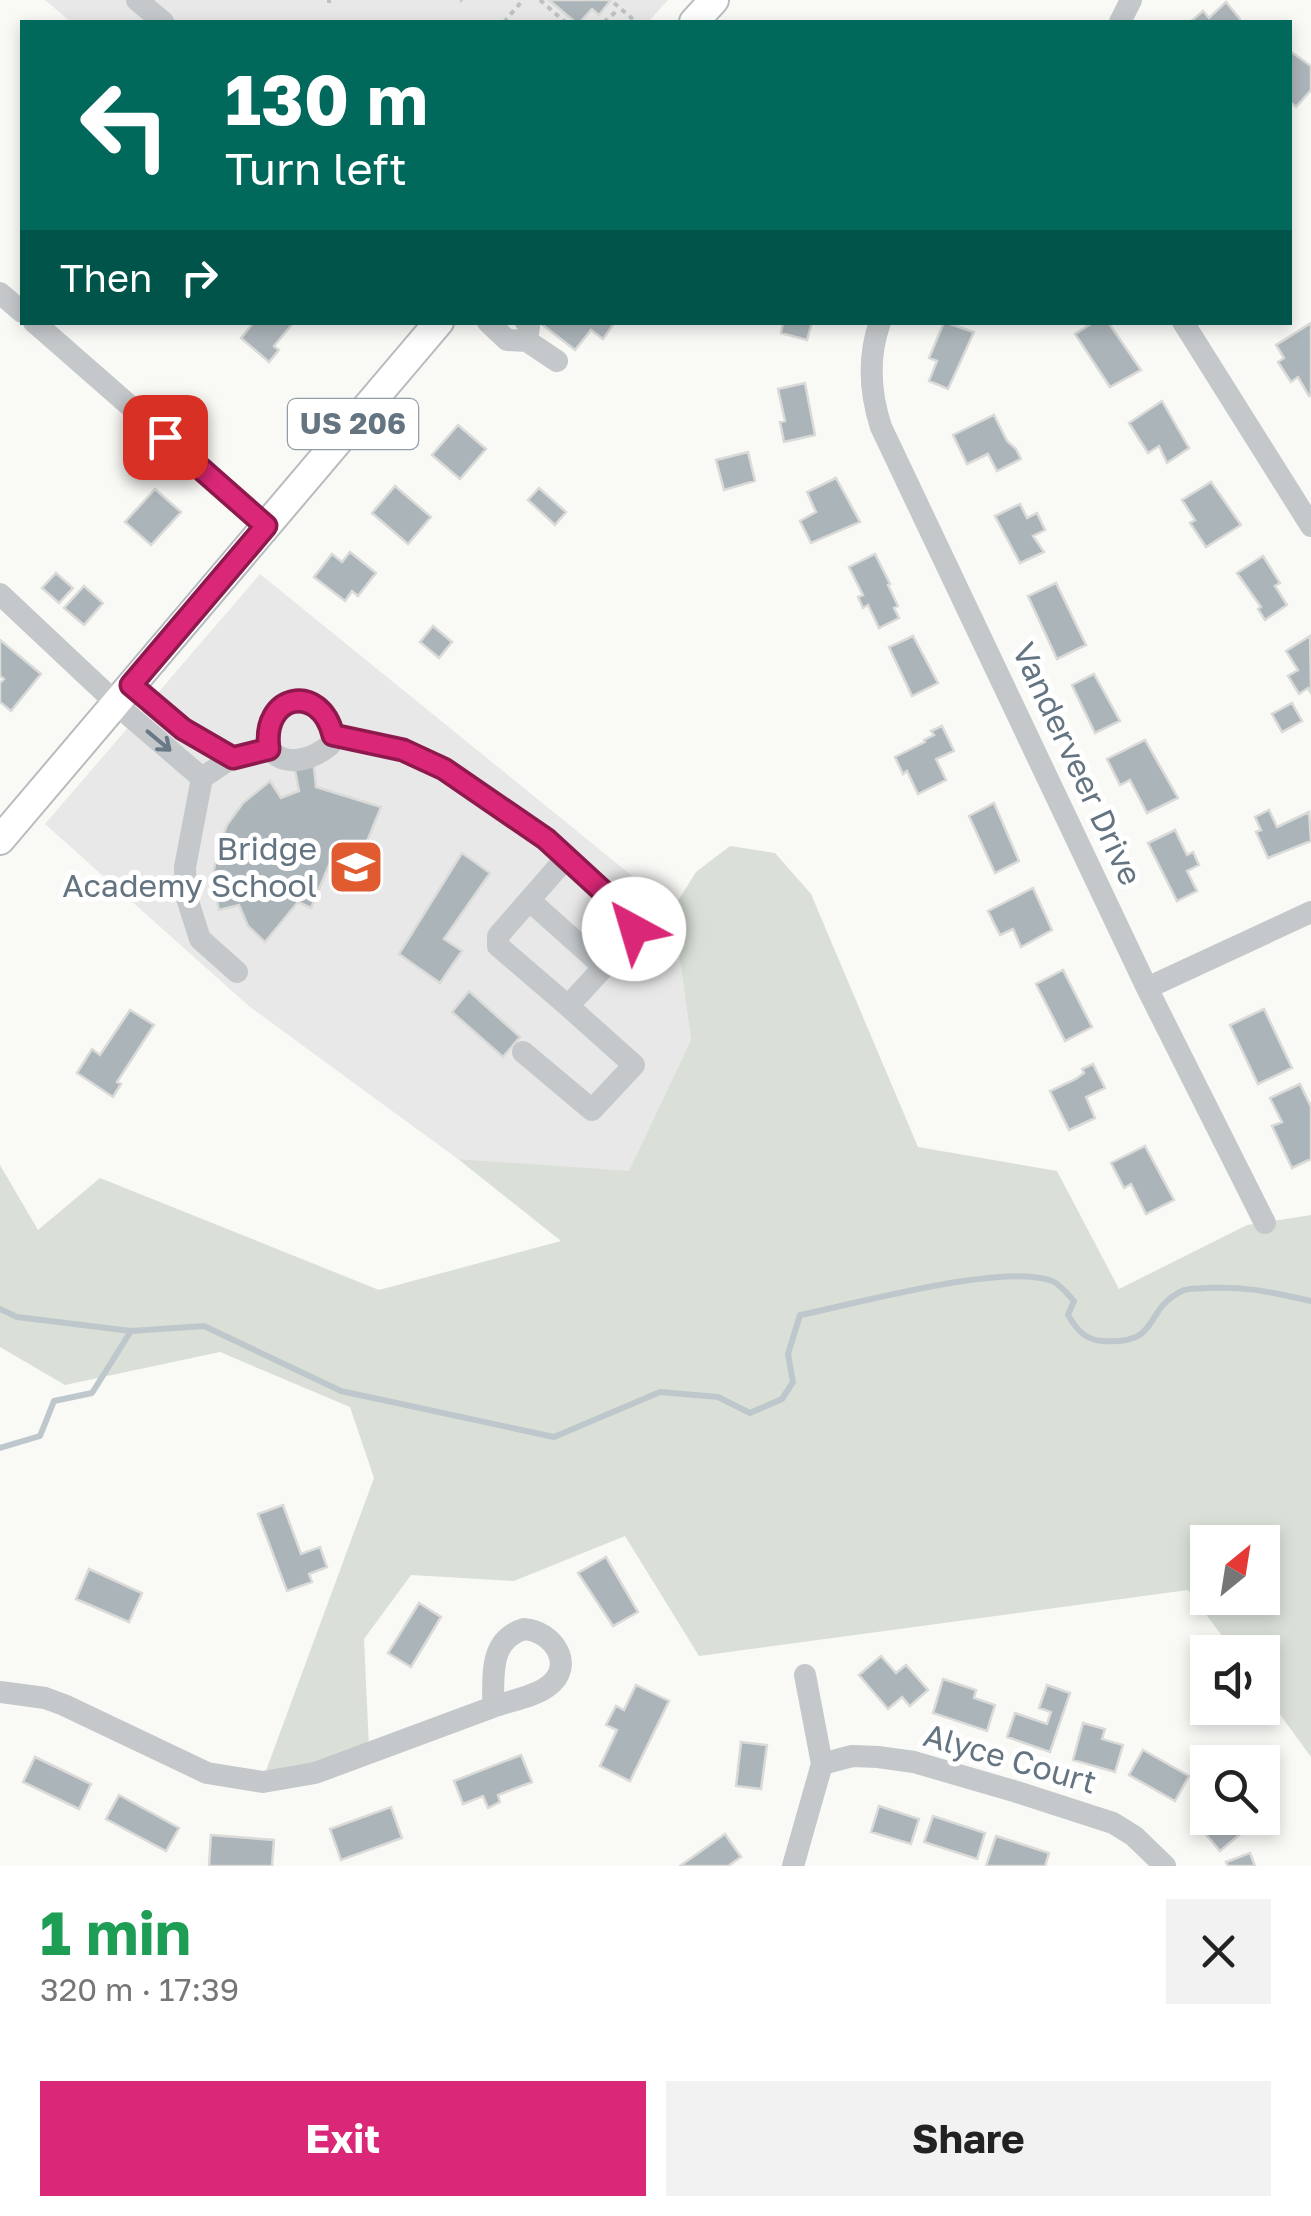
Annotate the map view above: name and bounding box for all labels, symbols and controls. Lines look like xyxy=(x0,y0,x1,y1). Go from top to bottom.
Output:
text: 130 m xyxy=(225,56,428,140)
icon: left xyxy=(60,60,190,190)
text: Turn left xyxy=(225,141,407,195)
icon: right xyxy=(172,250,227,305)
text: Then xyxy=(60,255,152,300)
pin xyxy=(123,395,208,480)
road number: US 206 xyxy=(288,399,418,449)
icon: arrive xyxy=(138,410,193,465)
street label: Vanderveer Drive xyxy=(1005,636,1151,891)
one-way arrow xyxy=(145,730,171,752)
place label: Bridge Academy School xyxy=(62,829,317,904)
school or university icon: Bridge Academy School xyxy=(326,837,386,897)
position arrow xyxy=(582,877,686,981)
north arrow xyxy=(1190,1525,1280,1615)
map controls xyxy=(1190,1525,1280,1835)
button: sound xyxy=(1190,1635,1280,1725)
street label: Alyce Court xyxy=(920,1715,1101,1801)
button: search xyxy=(1190,1745,1280,1835)
text: 1 min xyxy=(40,1896,191,1968)
button: close xyxy=(1166,1899,1271,2004)
text: 320 m · 17:39 xyxy=(40,1970,239,2008)
button: Exit xyxy=(40,2081,646,2196)
button: Share xyxy=(666,2081,1271,2196)

